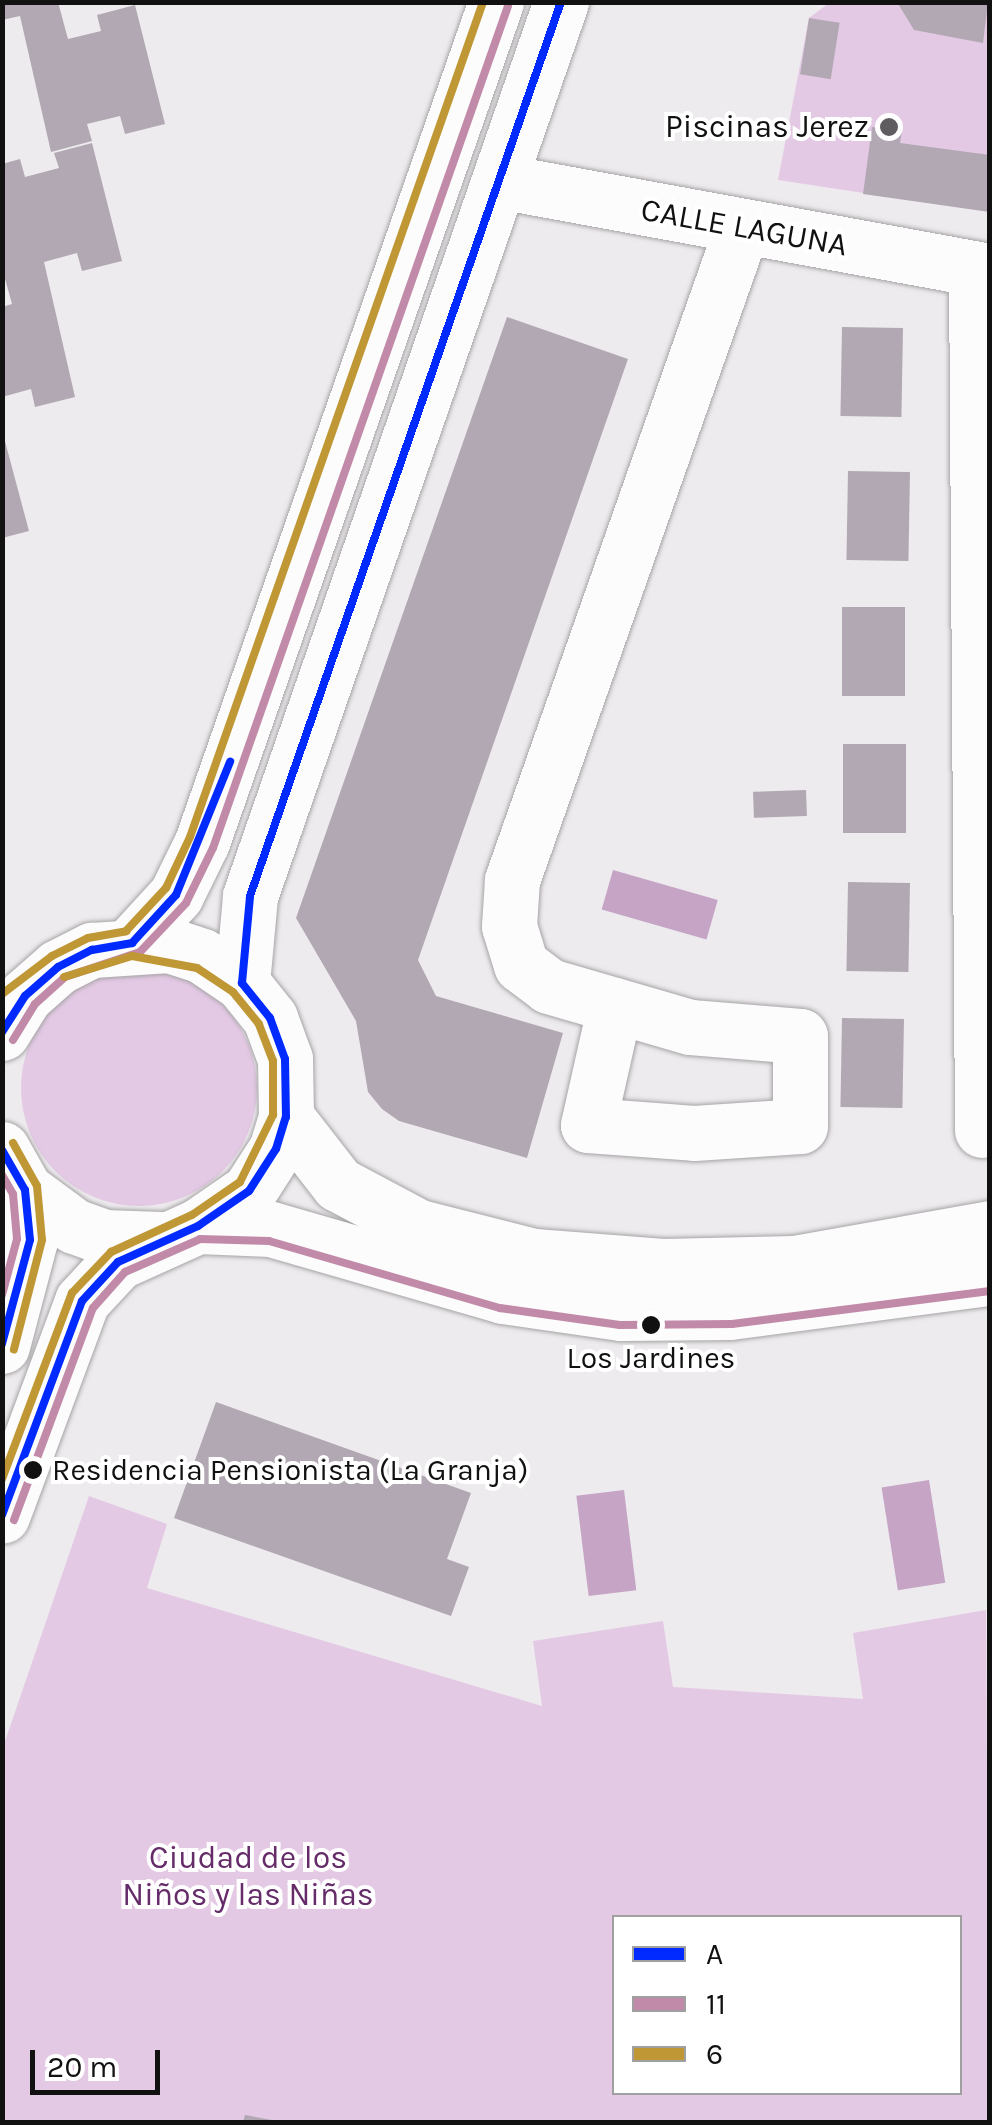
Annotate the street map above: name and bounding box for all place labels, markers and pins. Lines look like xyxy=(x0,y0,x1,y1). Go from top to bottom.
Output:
place label: Piscinas Jerez xyxy=(665,108,869,146)
marker: Piscinas Jerez xyxy=(878,116,900,138)
marker: Los Jardines xyxy=(641,1315,661,1335)
place label: Los Jardines xyxy=(567,1340,735,1376)
place label: Residencia Pensionista (La Granja) xyxy=(52,1452,528,1488)
marker: Residencia Pensionista (La Granja) xyxy=(23,1460,43,1480)

